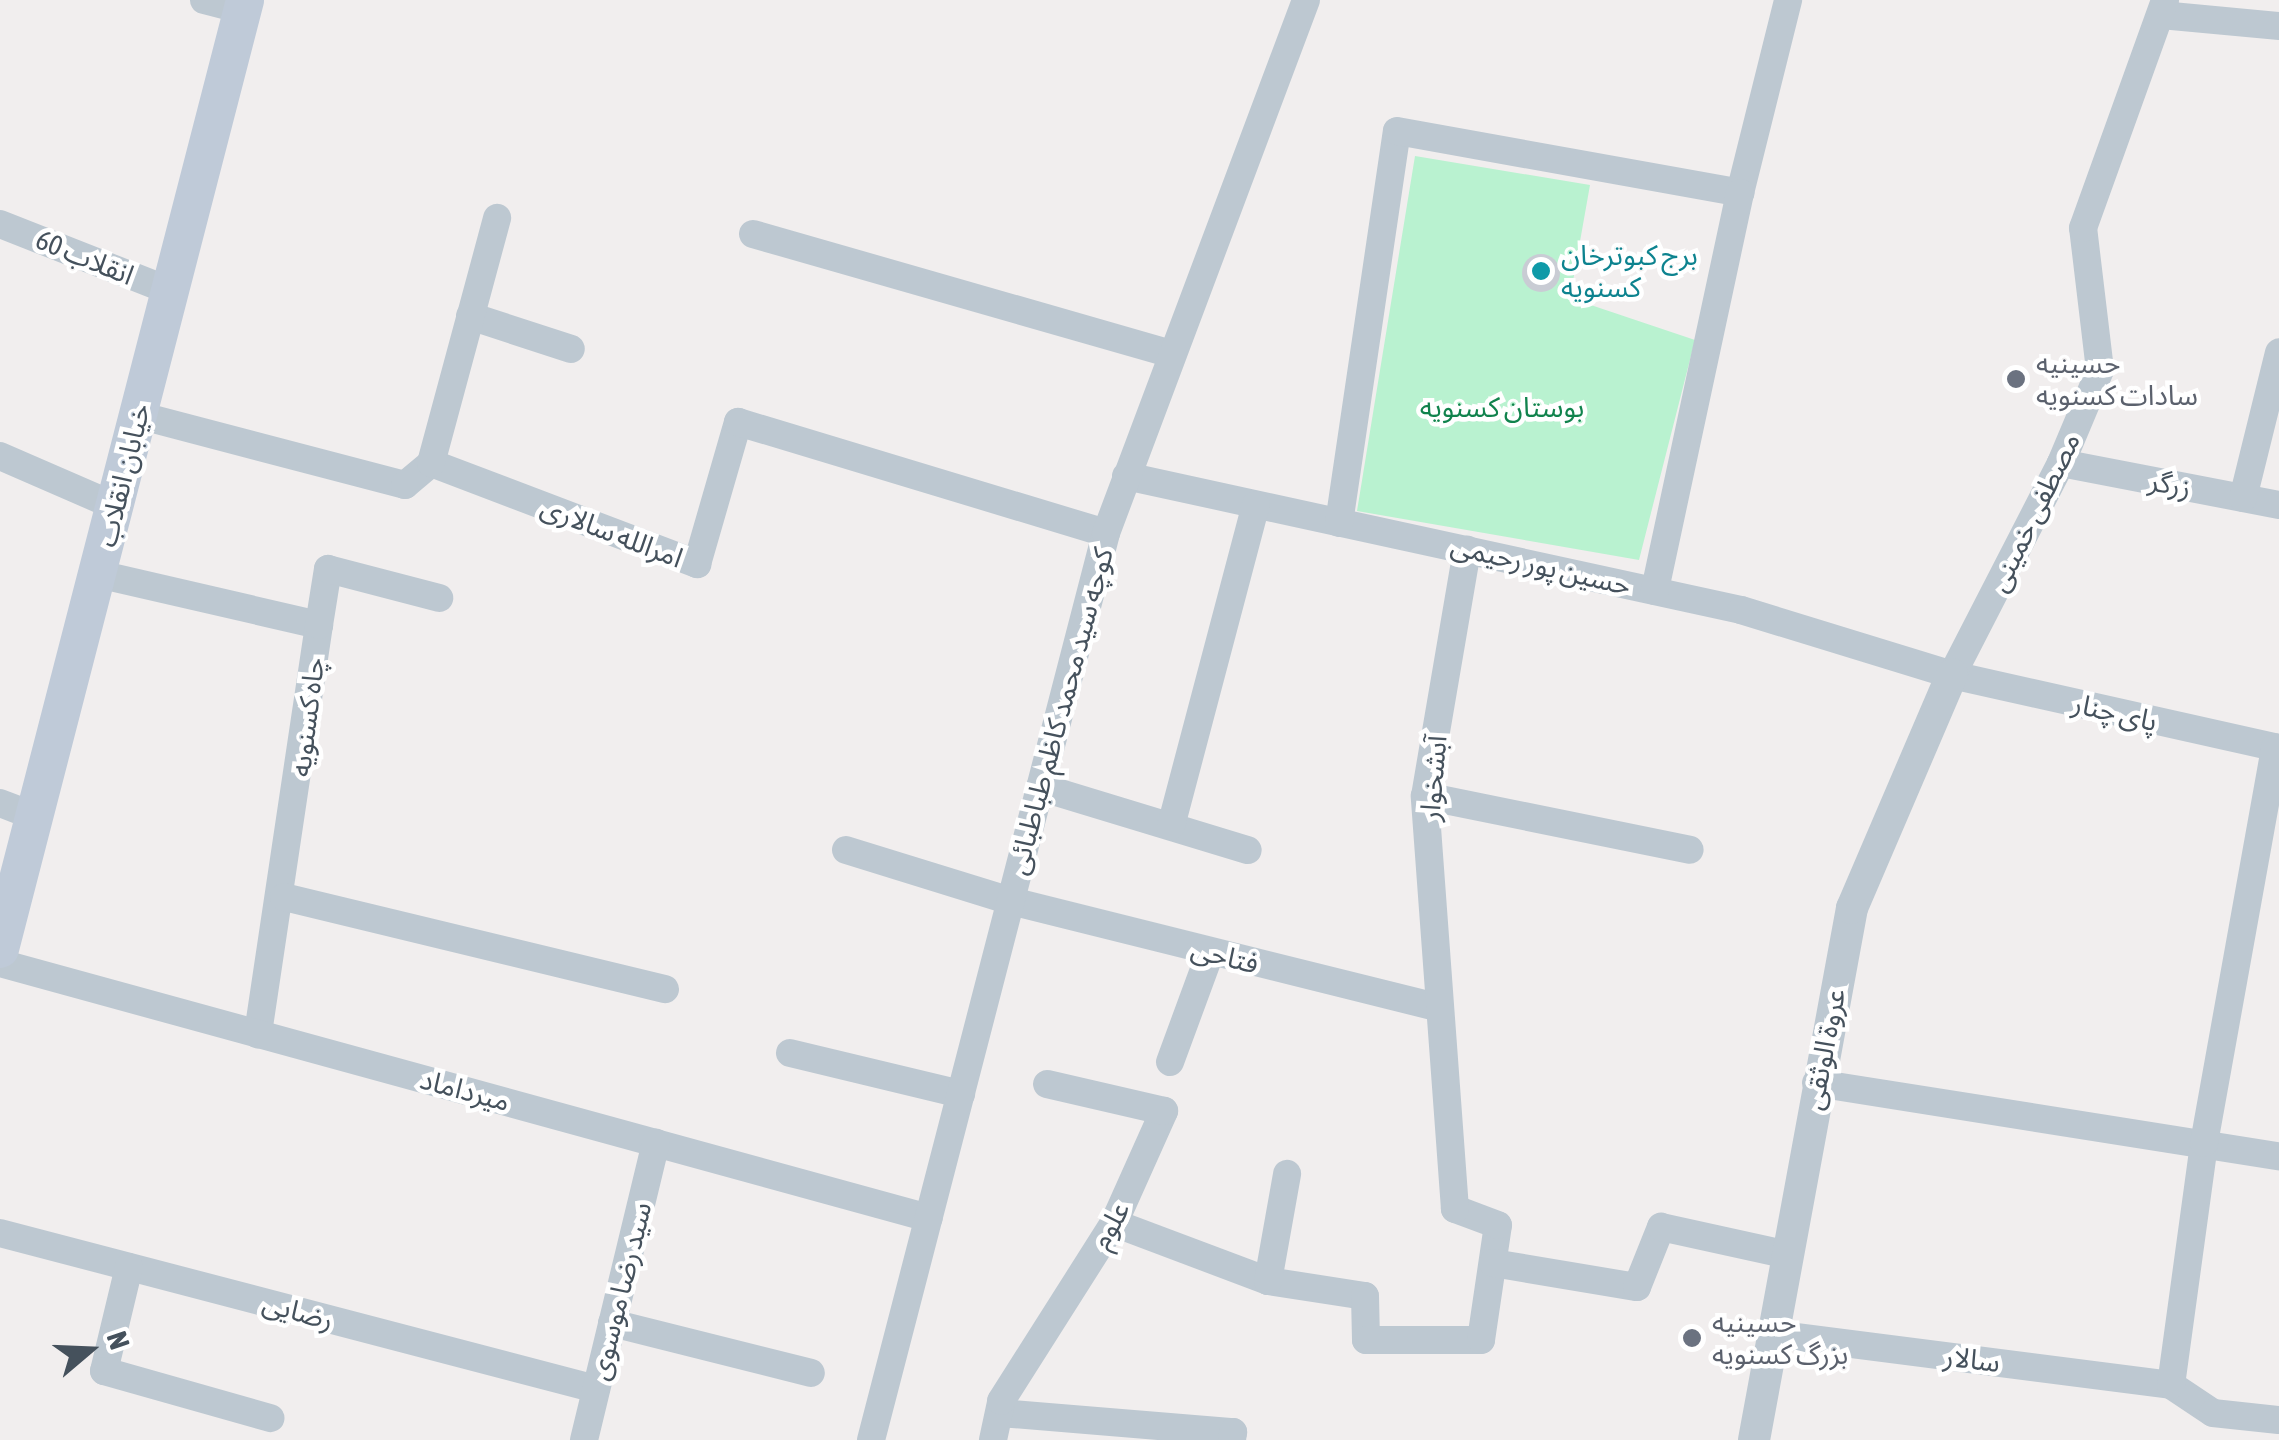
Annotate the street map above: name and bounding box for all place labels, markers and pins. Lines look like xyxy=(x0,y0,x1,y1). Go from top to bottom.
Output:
place label: برج کبوترخان کسنویه xyxy=(1561,238,1698,304)
marker: برج کبوترخان کسنویه xyxy=(1530,260,1552,282)
place label: حسینیه سادات کسنویه xyxy=(2036,346,2198,412)
marker: حسینیه سادات کسنویه xyxy=(2005,368,2027,390)
place label: حسینیه بزرگ کسنویه xyxy=(1712,1305,1848,1371)
marker: حسینیه بزرگ کسنویه xyxy=(1681,1327,1703,1349)

